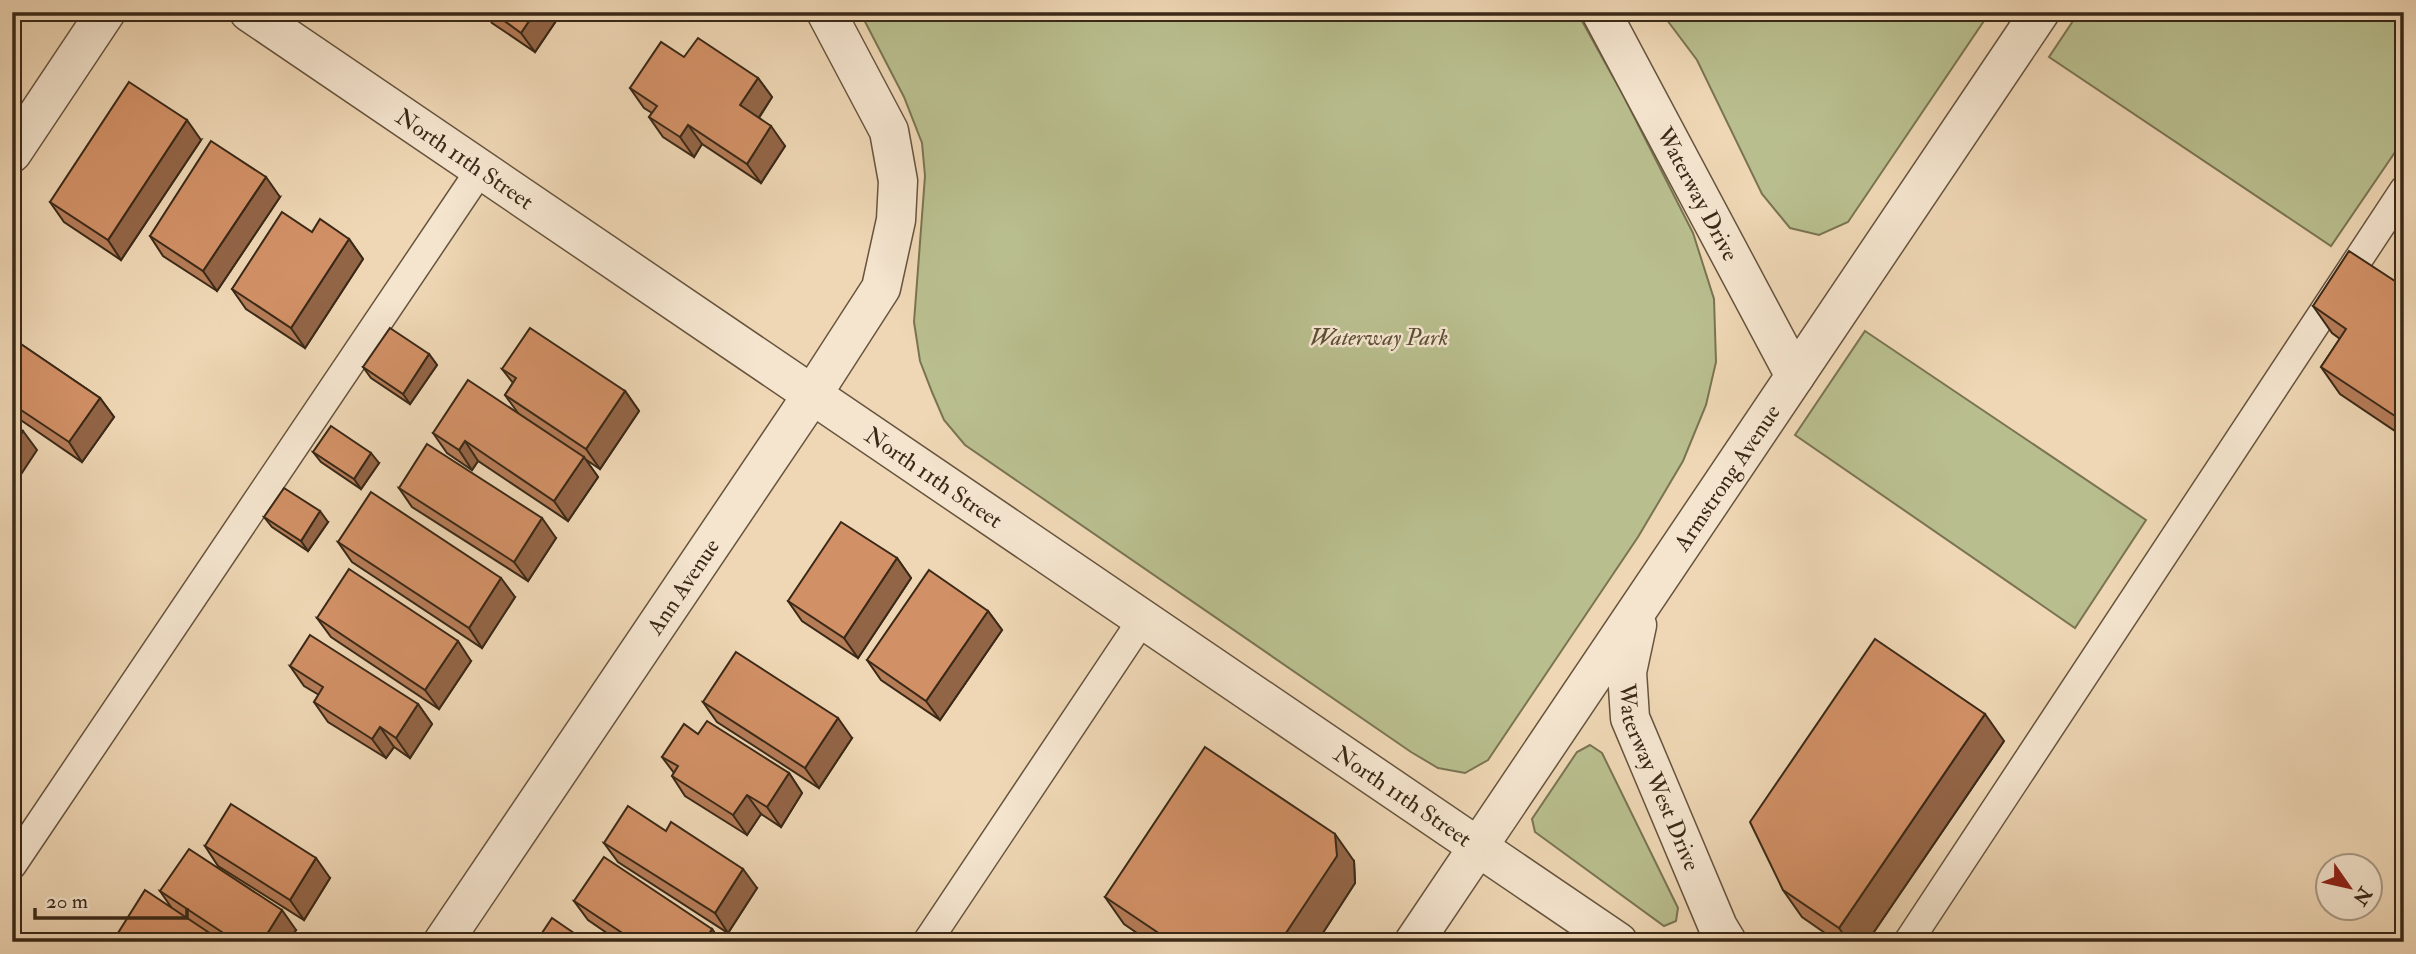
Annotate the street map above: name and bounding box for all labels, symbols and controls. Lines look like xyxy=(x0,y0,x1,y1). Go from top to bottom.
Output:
street label: North 11th Street xyxy=(390,102,539,216)
street label: Waterway Drive xyxy=(1649,121,1745,266)
park label: Waterway Park xyxy=(1310,323,1448,352)
street label: Armstrong Avenue xyxy=(1667,399,1787,557)
street label: North 11th Street xyxy=(859,421,1008,535)
street label: Ann Avenue xyxy=(640,533,726,641)
street label: Waterway West Drive xyxy=(1613,682,1707,876)
street label: North 11th Street xyxy=(1328,739,1477,853)
north arrow xyxy=(2314,852,2384,922)
scale bar xyxy=(35,877,187,921)
text: N xyxy=(2347,881,2378,911)
text: 20 m xyxy=(46,888,88,915)

